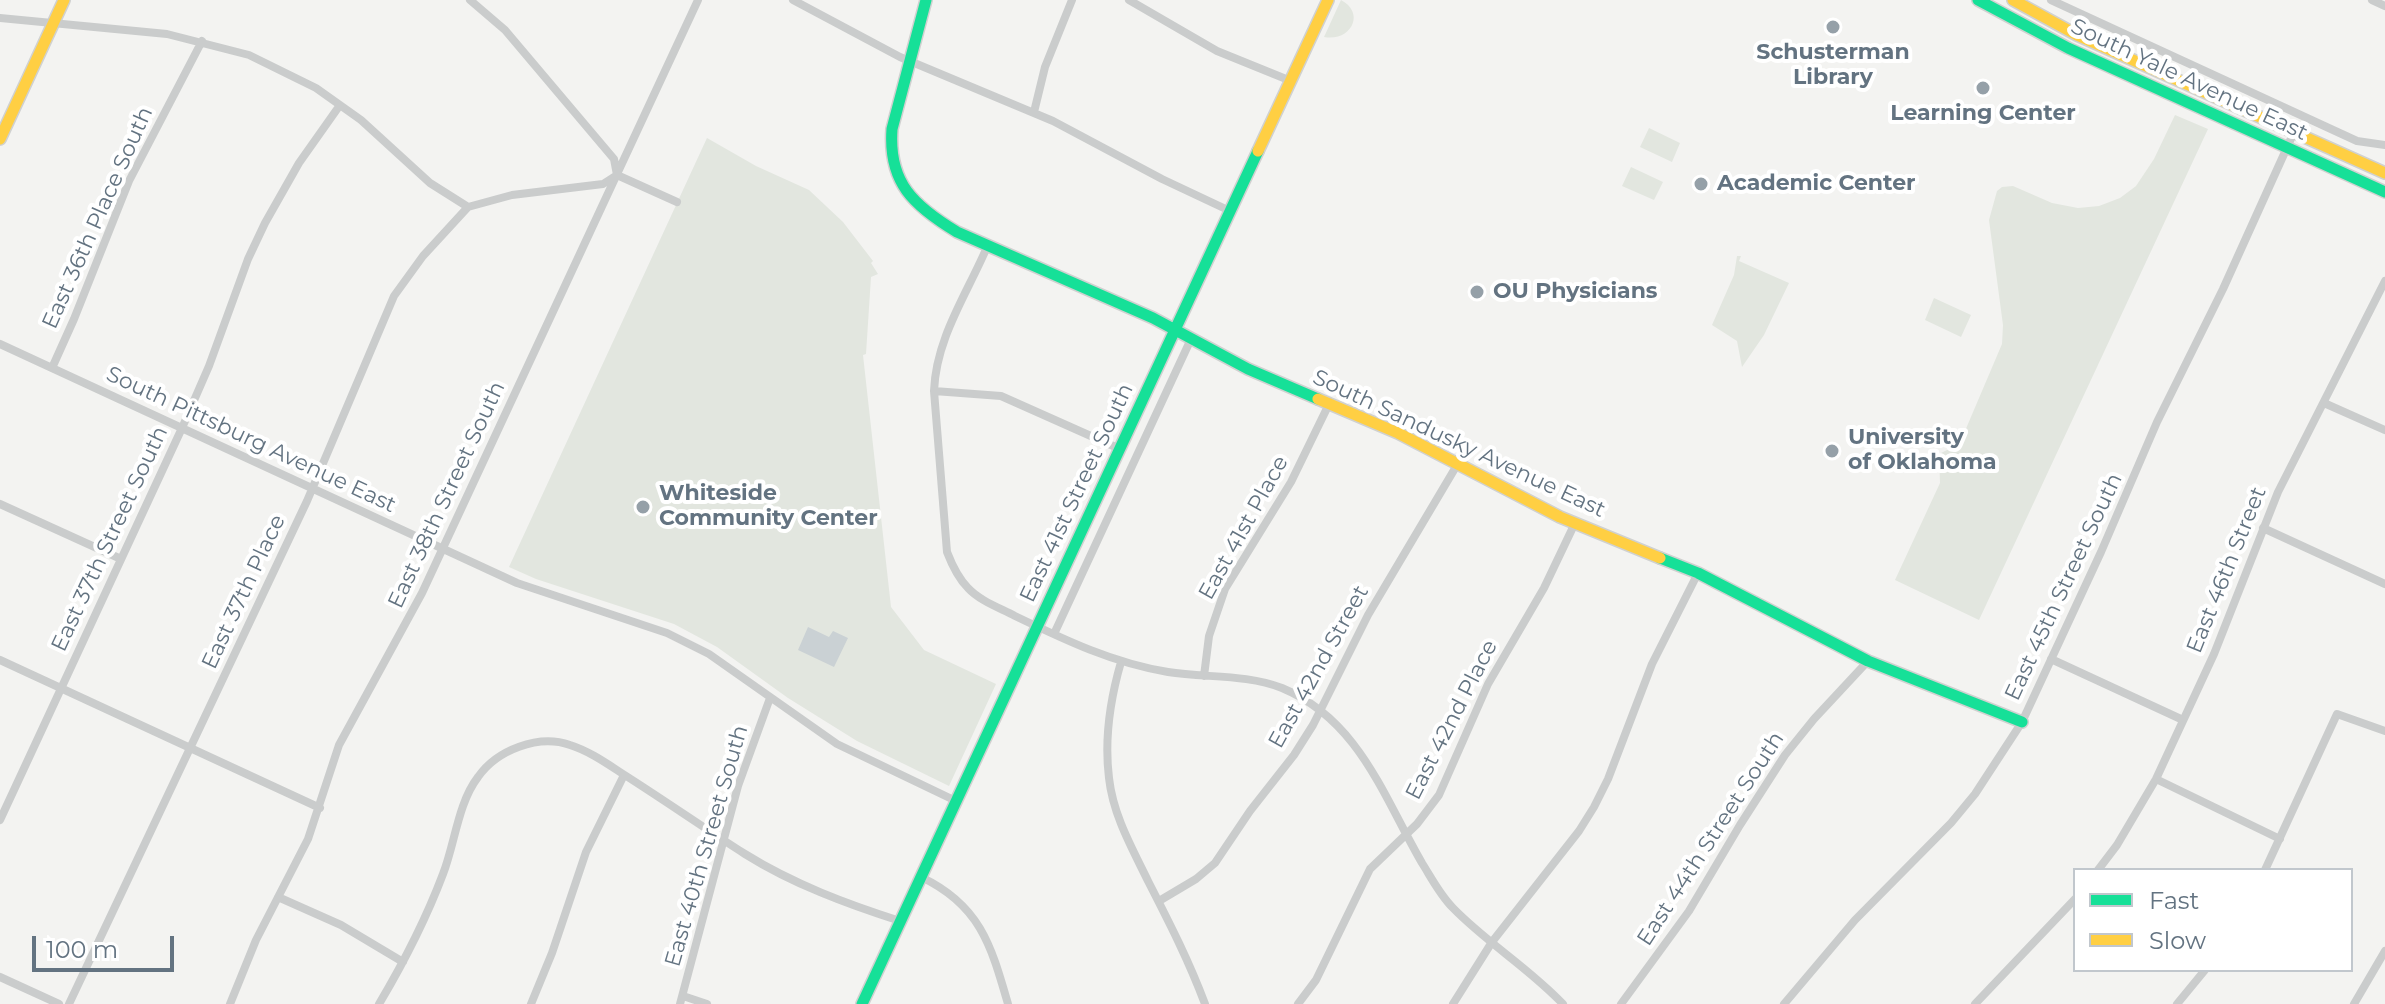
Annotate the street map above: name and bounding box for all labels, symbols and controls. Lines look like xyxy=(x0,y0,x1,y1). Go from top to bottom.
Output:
street label: South Yale Avenue East xyxy=(2066,13,2312,147)
marker: Schusterman Library xyxy=(1824,18,1842,36)
place label: Schusterman Library xyxy=(1756,40,1910,92)
marker: Learning Center xyxy=(1974,79,1992,97)
place label: Learning Center xyxy=(1890,101,2076,127)
street label: East 36th Place South xyxy=(37,103,159,333)
place label: Academic Center xyxy=(1717,171,1916,197)
marker: Academic Center xyxy=(1692,175,1710,193)
place label: OU Physicians xyxy=(1493,279,1658,305)
marker: OU Physicians xyxy=(1468,283,1486,301)
street label: South Pittsburg Avenue East xyxy=(102,361,400,519)
street label: South Sandusky Avenue East xyxy=(1309,364,1609,524)
street label: East 38th Street South xyxy=(383,377,511,613)
street label: East 41st Street South xyxy=(1015,379,1139,607)
street label: East 37th Street South xyxy=(46,422,174,656)
place label: University of Oklahoma xyxy=(1848,425,1997,476)
marker: University of Oklahoma xyxy=(1823,442,1841,460)
street label: East 41st Place xyxy=(1194,451,1294,605)
street label: East 45th Street South xyxy=(2000,469,2128,705)
place label: Whiteside Community Center xyxy=(659,481,878,532)
street label: East 46th Street xyxy=(2182,483,2272,657)
marker: Whiteside Community Center xyxy=(634,498,652,516)
street label: East 37th Place xyxy=(197,511,291,673)
street label: East 42nd Street xyxy=(1263,581,1375,753)
street label: East 42nd Place xyxy=(1400,636,1504,804)
street label: East 40th Street South xyxy=(660,722,754,970)
street label: East 44th Street South xyxy=(1632,727,1790,951)
legend xyxy=(2073,868,2353,972)
text: Fast xyxy=(2149,886,2199,915)
scale bar xyxy=(36,920,178,970)
text: Slow xyxy=(2149,926,2206,955)
text: 100 m xyxy=(46,935,118,964)

